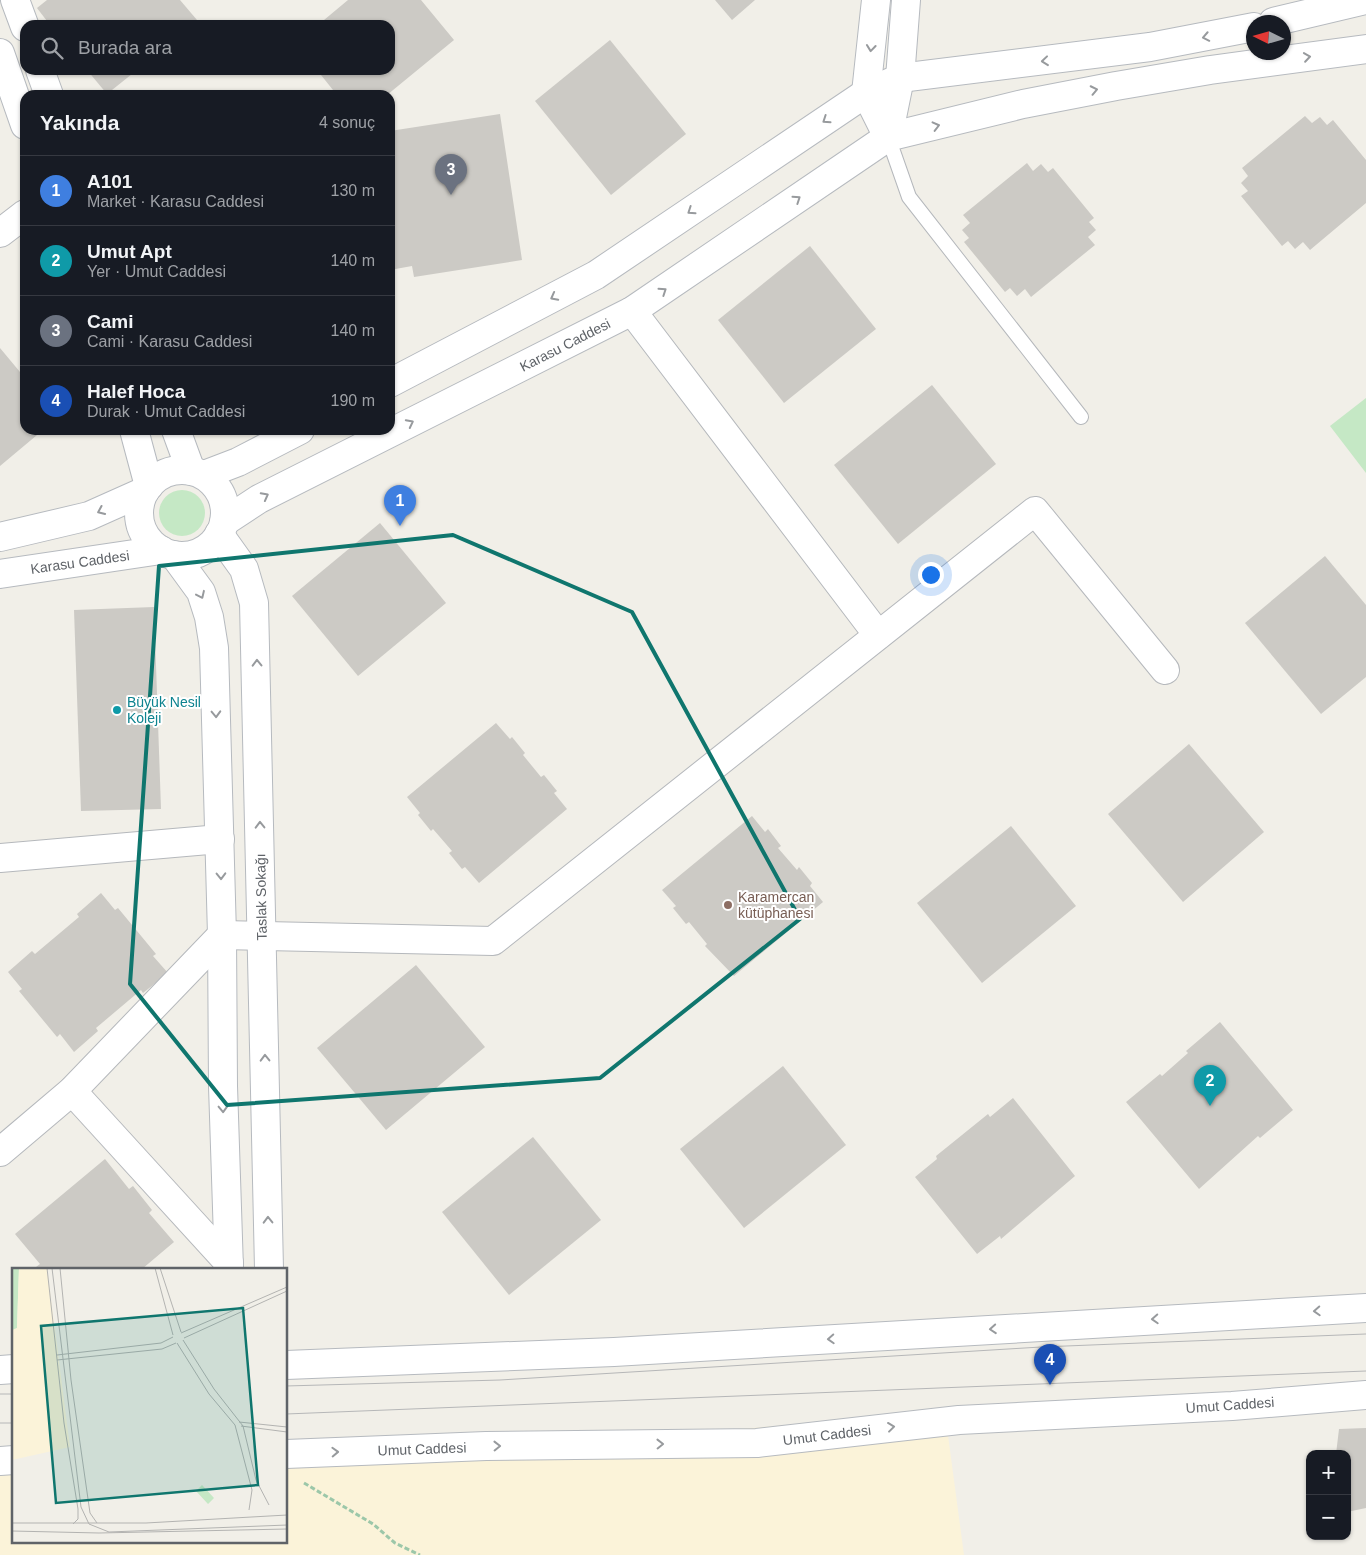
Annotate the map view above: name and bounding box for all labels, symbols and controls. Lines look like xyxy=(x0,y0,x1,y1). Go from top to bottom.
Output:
north arrow xyxy=(1246,15,1291,60)
search box xyxy=(20,20,395,75)
one-way arrow xyxy=(1201,31,1210,41)
icon: search xyxy=(38,34,66,62)
text: Burada ara xyxy=(78,37,172,58)
one-way arrow xyxy=(866,45,877,53)
one-way arrow xyxy=(1303,52,1311,63)
one-way arrow xyxy=(1041,55,1049,66)
one-way arrow xyxy=(1090,85,1099,96)
text: Yakında xyxy=(40,111,119,134)
text: 4 sonuç xyxy=(319,114,375,131)
one-way arrow xyxy=(822,114,832,123)
one-way arrow xyxy=(931,121,939,131)
pin: 3 xyxy=(435,154,467,195)
text: A101 xyxy=(87,171,132,192)
text: 1 xyxy=(52,182,60,199)
text: 130 m xyxy=(331,182,375,199)
text: Market · Karasu Caddesi xyxy=(87,193,264,210)
one-way arrow xyxy=(791,196,801,205)
one-way arrow xyxy=(688,205,697,214)
text: Umut Apt xyxy=(87,241,172,262)
text: 2 xyxy=(52,252,60,269)
text: 140 m xyxy=(331,252,375,269)
text: Yer · Umut Caddesi xyxy=(87,263,226,280)
one-way arrow xyxy=(657,287,666,297)
one-way arrow xyxy=(550,291,559,301)
text: Cami xyxy=(87,311,133,332)
street label: Karasu Caddesi xyxy=(517,315,613,375)
text: 3 xyxy=(52,322,60,339)
text: 140 m xyxy=(331,322,375,339)
text: Cami · Karasu Caddesi xyxy=(87,333,252,350)
text: Halef Hoca xyxy=(87,381,185,402)
text: 4 xyxy=(52,392,60,409)
text: 190 m xyxy=(331,392,375,409)
text: Durak · Umut Caddesi xyxy=(87,403,245,420)
one-way arrow xyxy=(405,419,414,429)
pin: 1 xyxy=(384,485,416,526)
one-way arrow xyxy=(260,492,269,502)
one-way arrow xyxy=(97,505,105,515)
street label: Karasu Caddesi xyxy=(30,547,130,577)
your location xyxy=(918,562,944,588)
one-way arrow xyxy=(195,589,205,598)
one-way arrow xyxy=(252,658,262,666)
place label: Büyük Nesil Koleji xyxy=(127,694,201,726)
marker: Büyük Nesil Koleji xyxy=(111,704,123,716)
one-way arrow xyxy=(211,710,221,718)
one-way arrow xyxy=(255,821,265,828)
street label: Taslak Sokağı xyxy=(252,853,270,941)
one-way arrow xyxy=(216,873,226,881)
place label: Karamercan kütüphanesi xyxy=(738,889,814,921)
marker: Karamercan kütüphanesi xyxy=(722,899,734,911)
one-way arrow xyxy=(259,1053,270,1061)
pin: 2 xyxy=(1194,1065,1226,1106)
one-way arrow xyxy=(218,1105,229,1113)
one-way arrow xyxy=(263,1216,273,1224)
inset map xyxy=(12,1268,288,1542)
one-way arrow xyxy=(1313,1305,1321,1316)
one-way arrow xyxy=(1151,1314,1159,1325)
one-way arrow xyxy=(989,1323,997,1334)
one-way arrow xyxy=(826,1333,834,1344)
pin: 4 xyxy=(1034,1344,1066,1385)
street label: Umut Caddesi xyxy=(1185,1394,1275,1416)
street label: Umut Caddesi xyxy=(782,1422,872,1448)
one-way arrow xyxy=(888,1422,896,1433)
street label: Umut Caddesi xyxy=(377,1439,467,1459)
one-way arrow xyxy=(656,1439,664,1449)
one-way arrow xyxy=(494,1441,502,1451)
one-way arrow xyxy=(332,1447,339,1457)
map controls xyxy=(1306,1450,1351,1540)
button: + xyxy=(1306,1450,1351,1495)
button: − xyxy=(1306,1495,1351,1540)

